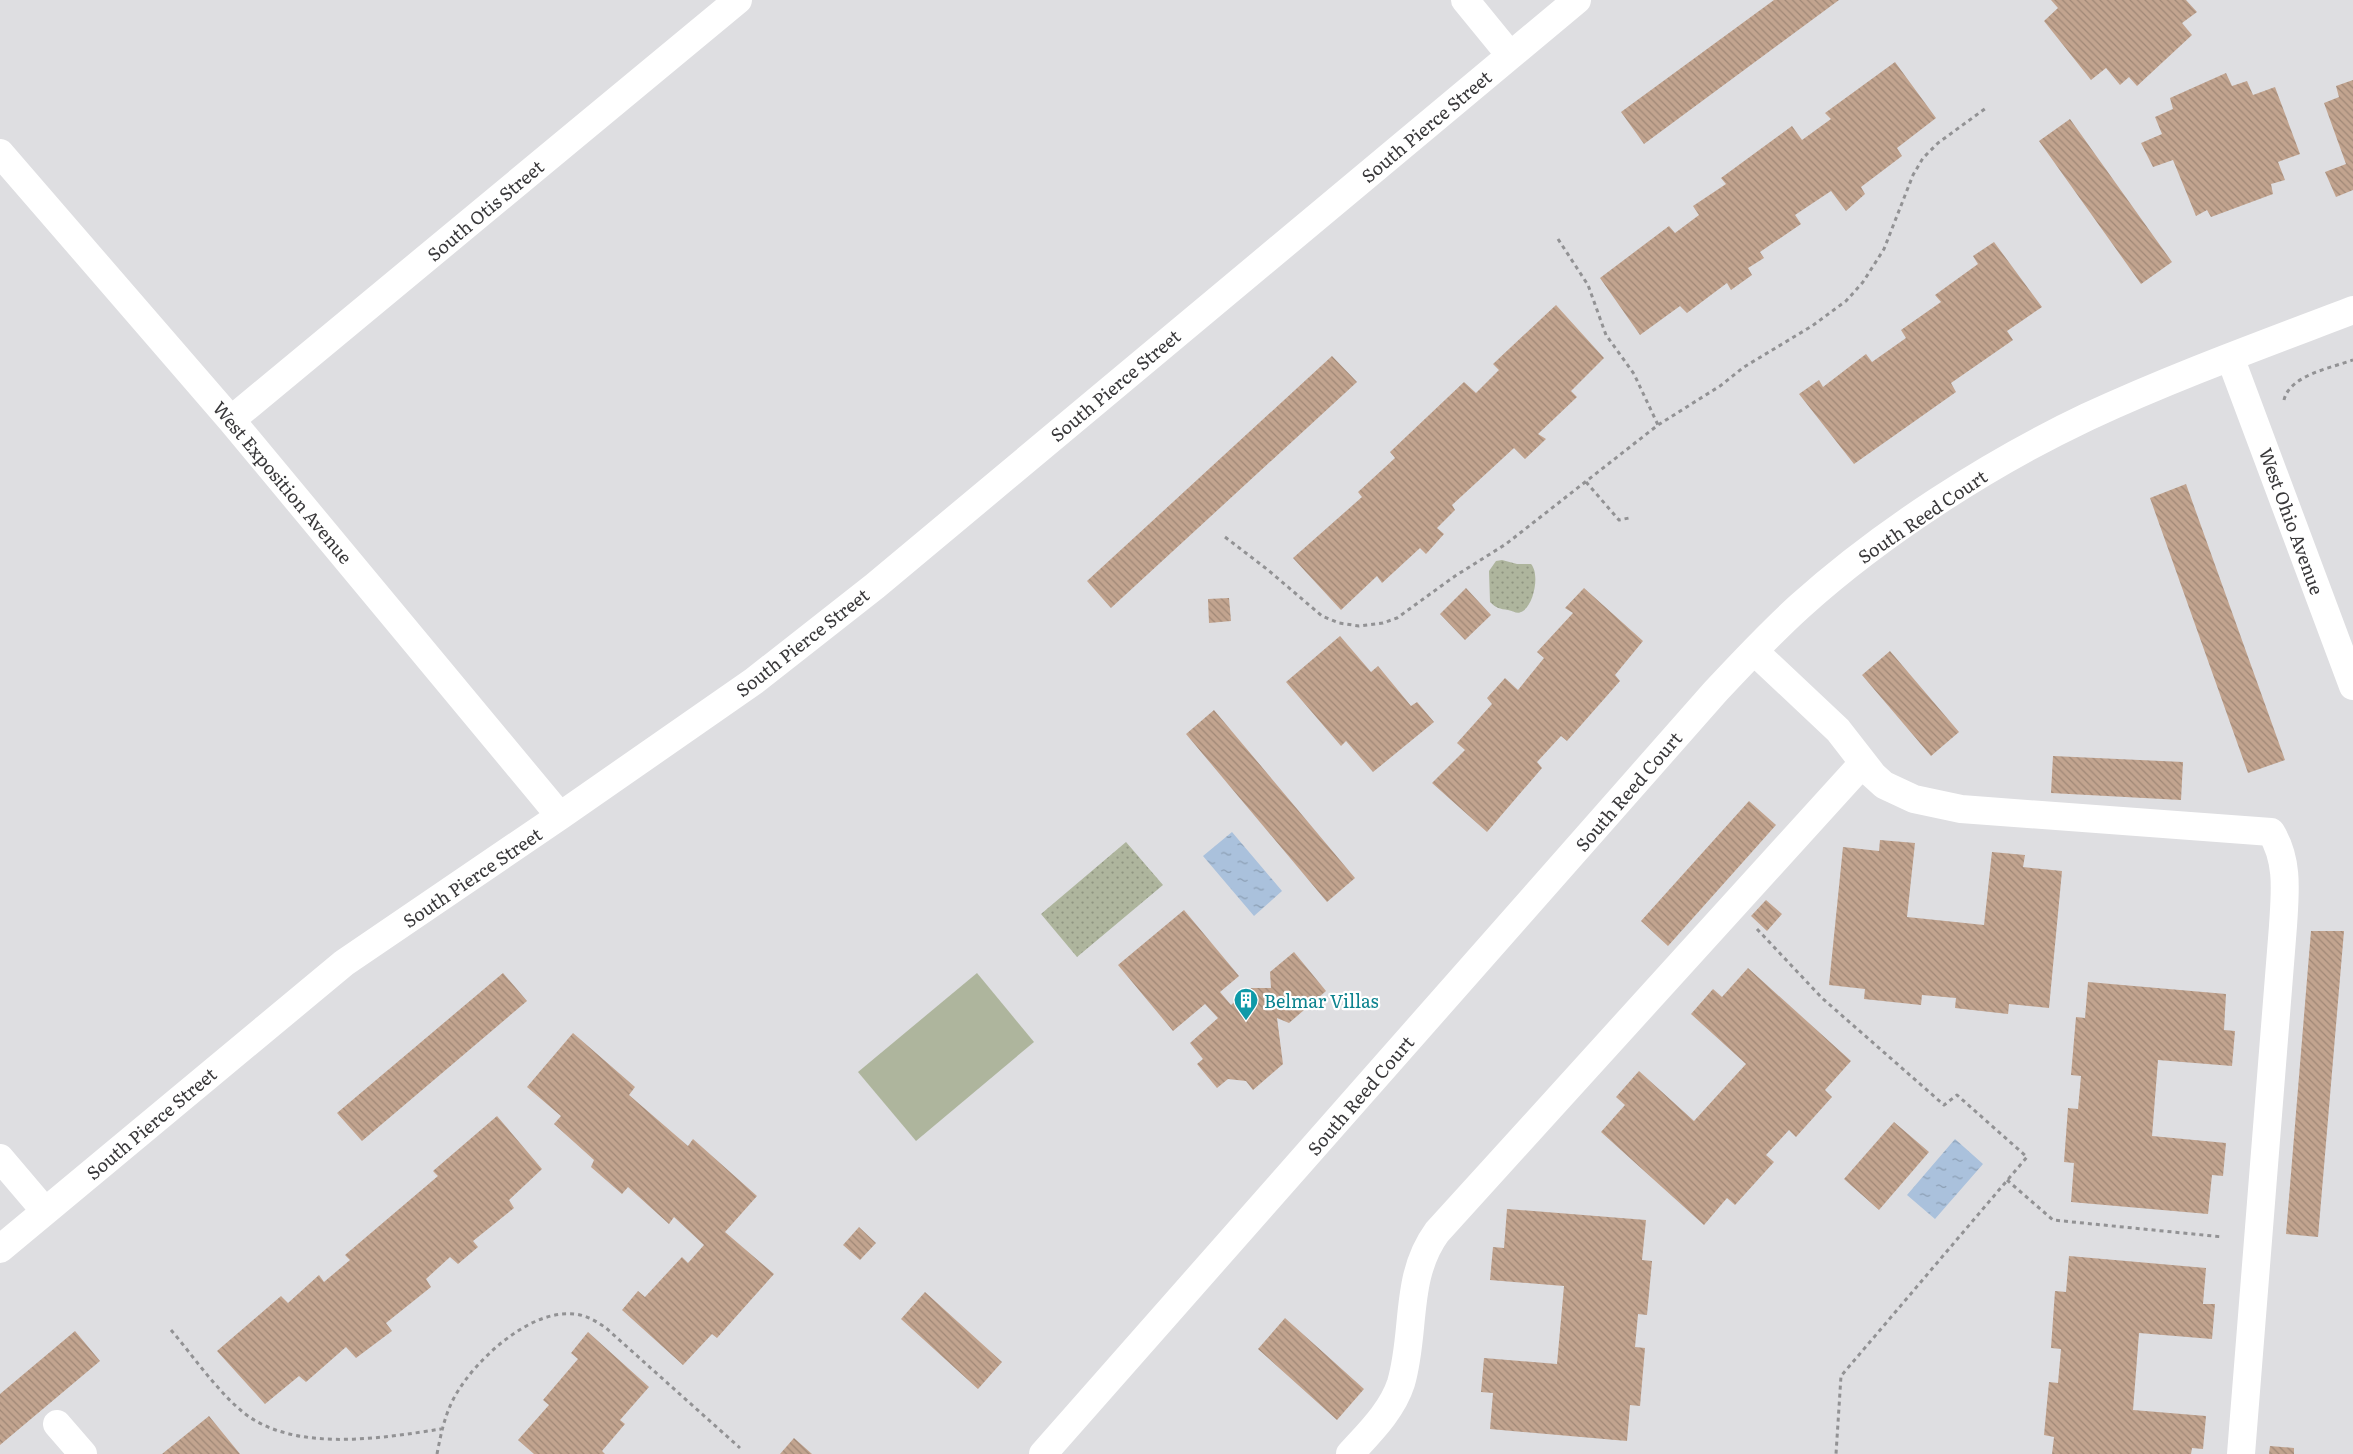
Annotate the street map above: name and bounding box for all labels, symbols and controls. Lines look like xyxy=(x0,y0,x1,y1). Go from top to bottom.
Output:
street label: South Pierce Street xyxy=(1355,63,1497,189)
street label: South Otis Street xyxy=(421,153,550,267)
street label: South Pierce Street xyxy=(1044,322,1186,448)
street label: West Exposition Avenue xyxy=(207,395,359,569)
street label: West Ohio Avenue xyxy=(2253,444,2331,598)
street label: South Reed Court xyxy=(1852,462,1993,569)
street label: South Pierce Street xyxy=(730,581,875,703)
street label: South Reed Court xyxy=(1568,725,1688,857)
street label: South Pierce Street xyxy=(397,820,548,934)
building icon: Belmar Villas xyxy=(1233,987,1259,1021)
place label: Belmar Villas xyxy=(1264,987,1379,1014)
street label: South Reed Court xyxy=(1300,1029,1420,1161)
street label: South Pierce Street xyxy=(80,1060,222,1186)

